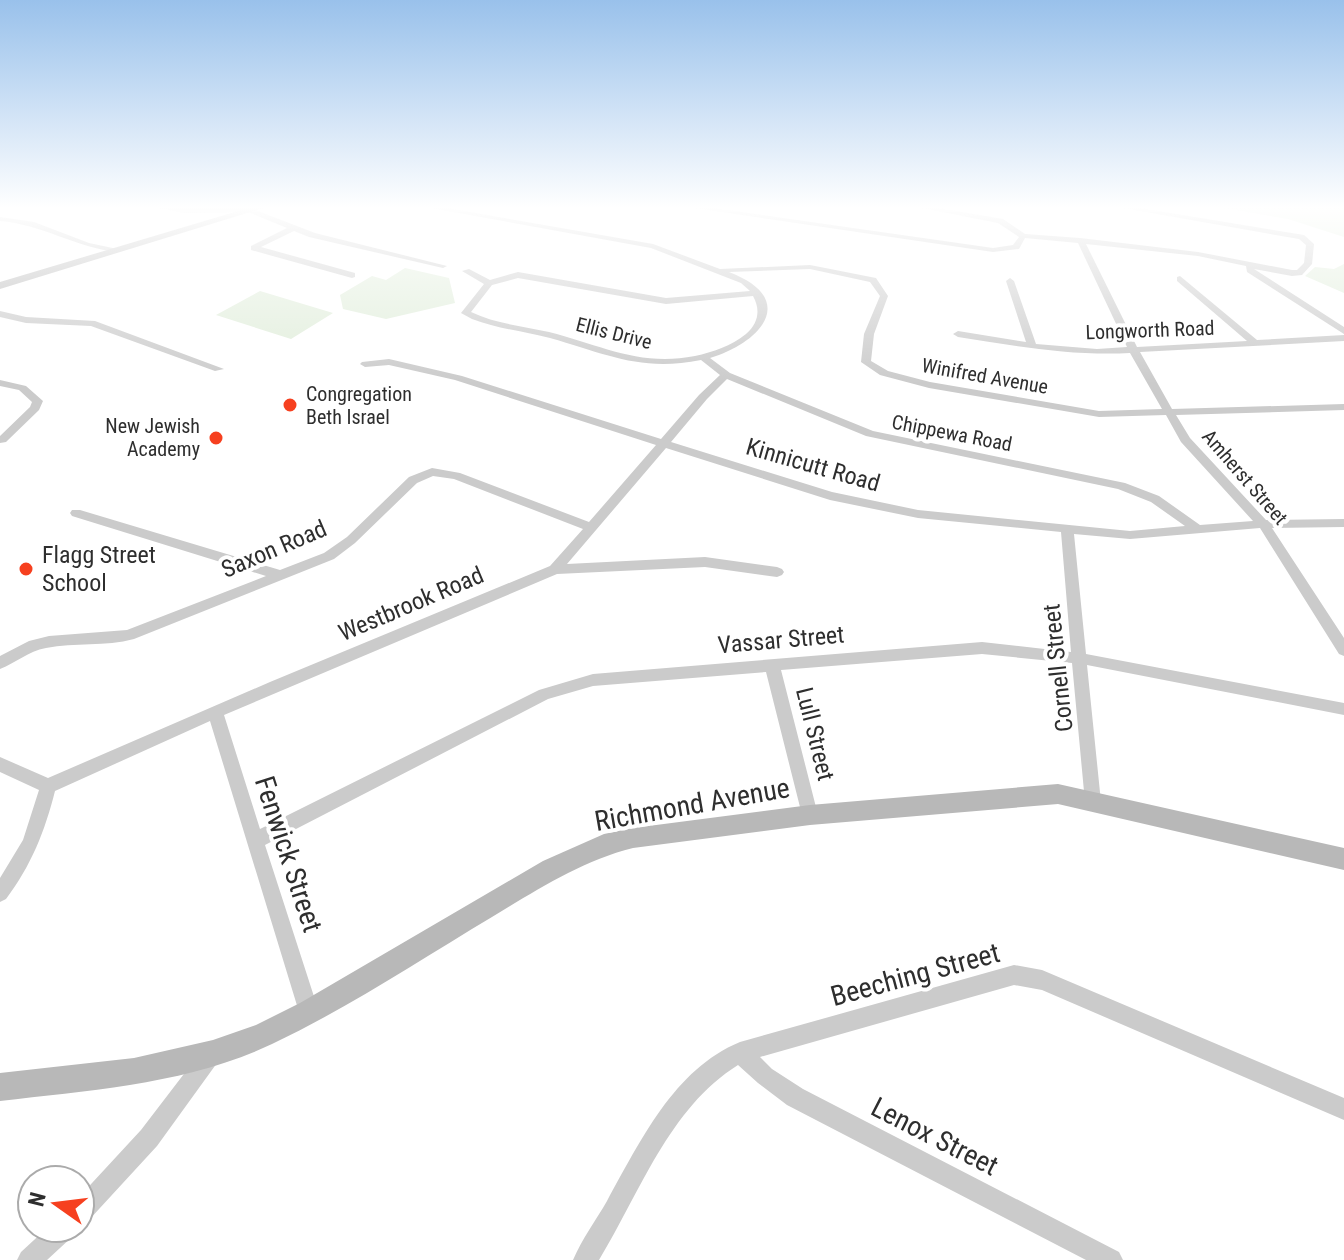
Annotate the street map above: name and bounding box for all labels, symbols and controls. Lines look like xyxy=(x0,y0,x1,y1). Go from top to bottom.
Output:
street label: Ellis Drive xyxy=(574,312,654,354)
street label: Longworth Road xyxy=(1085,316,1215,344)
street label: Winifred Avenue xyxy=(920,353,1050,399)
place label: Congregation Beth Israel xyxy=(306,382,412,429)
marker: Congregation Beth Israel xyxy=(281,396,299,414)
street label: Chippewa Road xyxy=(890,410,1014,456)
place label: New Jewish Academy xyxy=(105,414,200,461)
street label: Amherst Street xyxy=(1197,425,1293,530)
marker: New Jewish Academy xyxy=(207,429,225,447)
street label: Kinnicutt Road xyxy=(743,433,883,497)
street label: Saxon Road xyxy=(217,514,331,584)
place label: Flagg Street School xyxy=(42,541,156,597)
marker: Flagg Street School xyxy=(17,560,35,578)
street label: Westbrook Road xyxy=(334,561,488,647)
street label: Cornell Street xyxy=(1037,603,1079,733)
street label: Vassar Street xyxy=(717,621,845,659)
street label: Lull Street xyxy=(790,684,840,784)
street label: Richmond Avenue xyxy=(592,771,792,838)
street label: Fenwick Street xyxy=(248,772,329,936)
street label: Beeching Street xyxy=(827,936,1003,1013)
street label: Lenox Street xyxy=(866,1090,1004,1182)
north arrow xyxy=(16,1164,96,1244)
text: N xyxy=(23,1190,51,1209)

